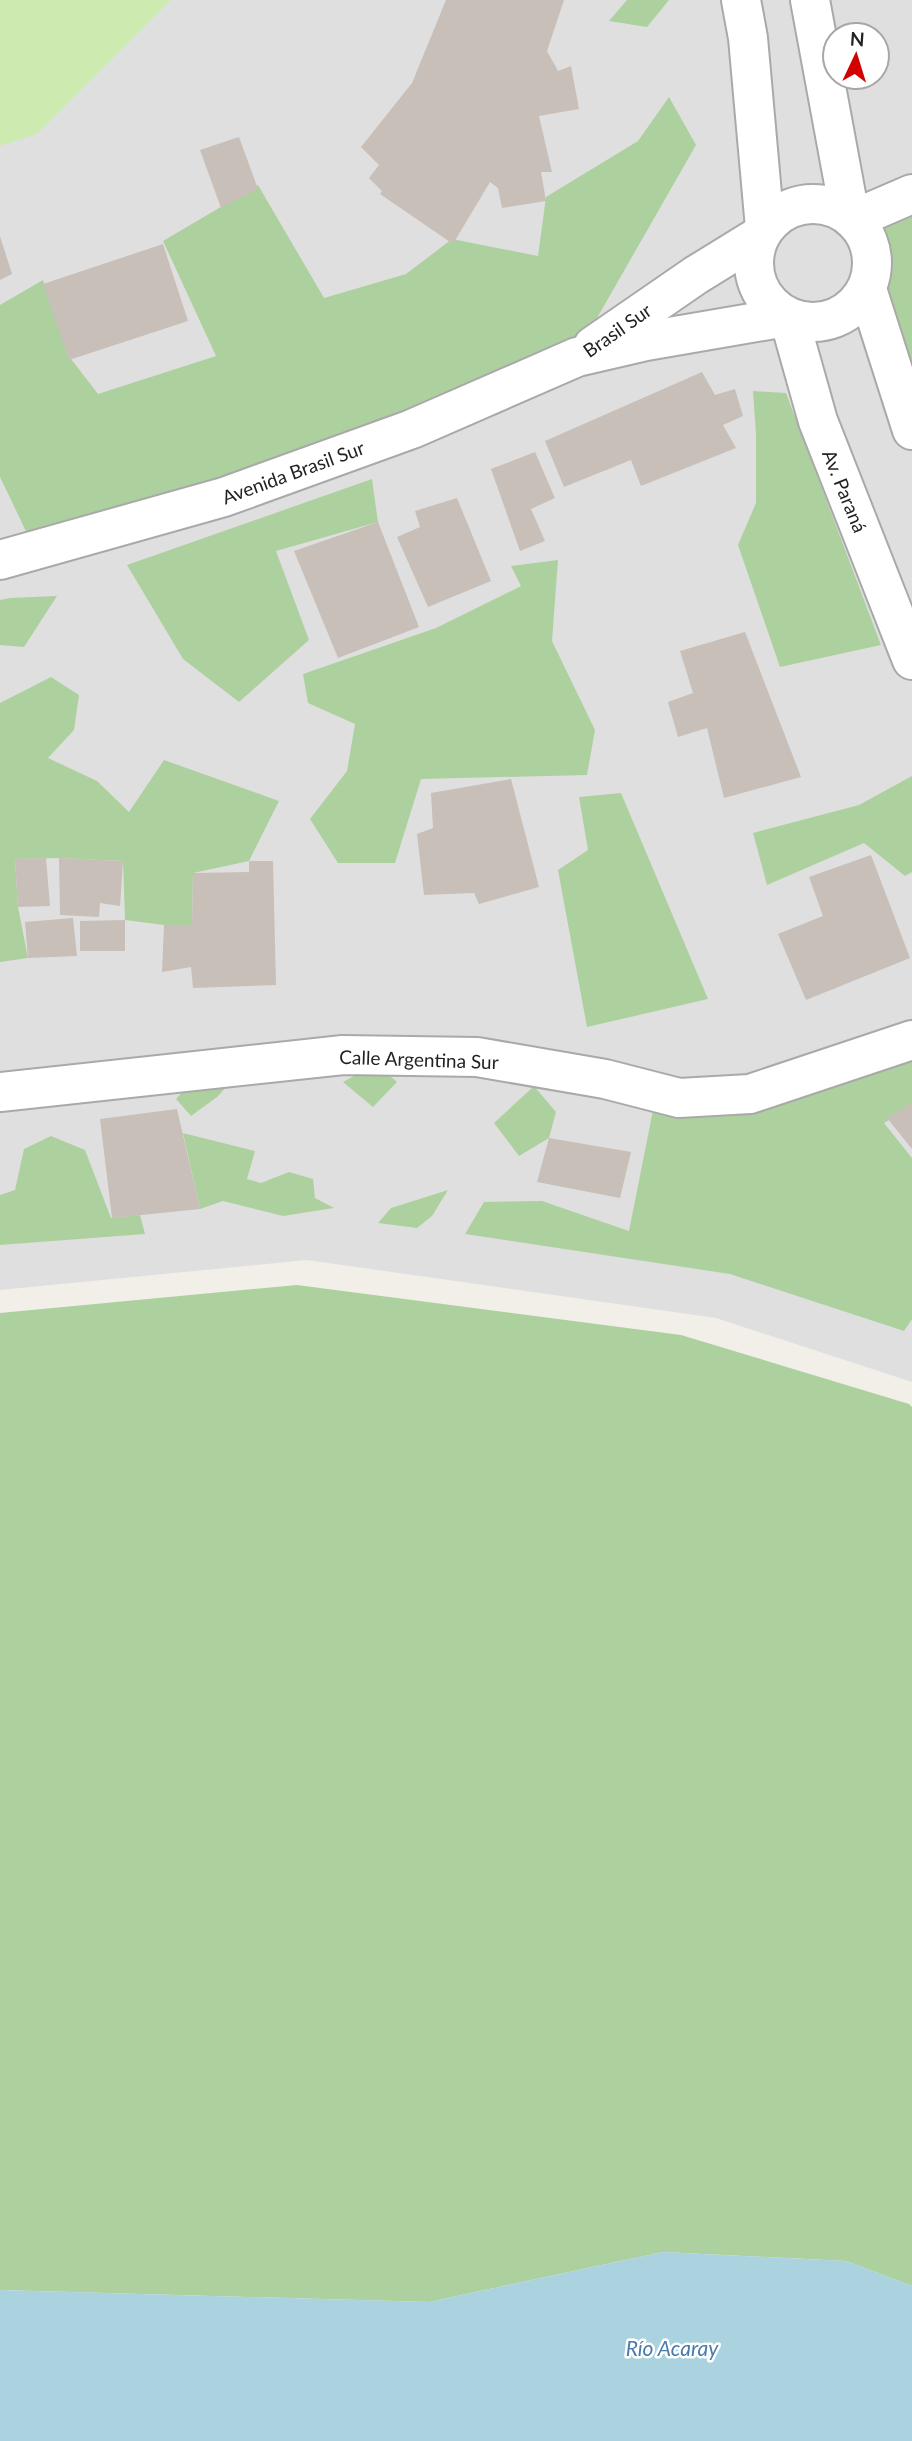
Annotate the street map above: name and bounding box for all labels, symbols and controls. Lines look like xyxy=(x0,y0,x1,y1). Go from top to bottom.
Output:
north arrow xyxy=(821,21,891,91)
text: N xyxy=(849,27,865,51)
street label: Brasil Sur xyxy=(578,298,656,362)
street label: Avenida Brasil Sur xyxy=(219,436,367,508)
street label: Av. Paraná xyxy=(818,446,872,536)
street label: Calle Argentina Sur xyxy=(339,1045,499,1073)
water label: Río Acaray xyxy=(626,2335,719,2360)

